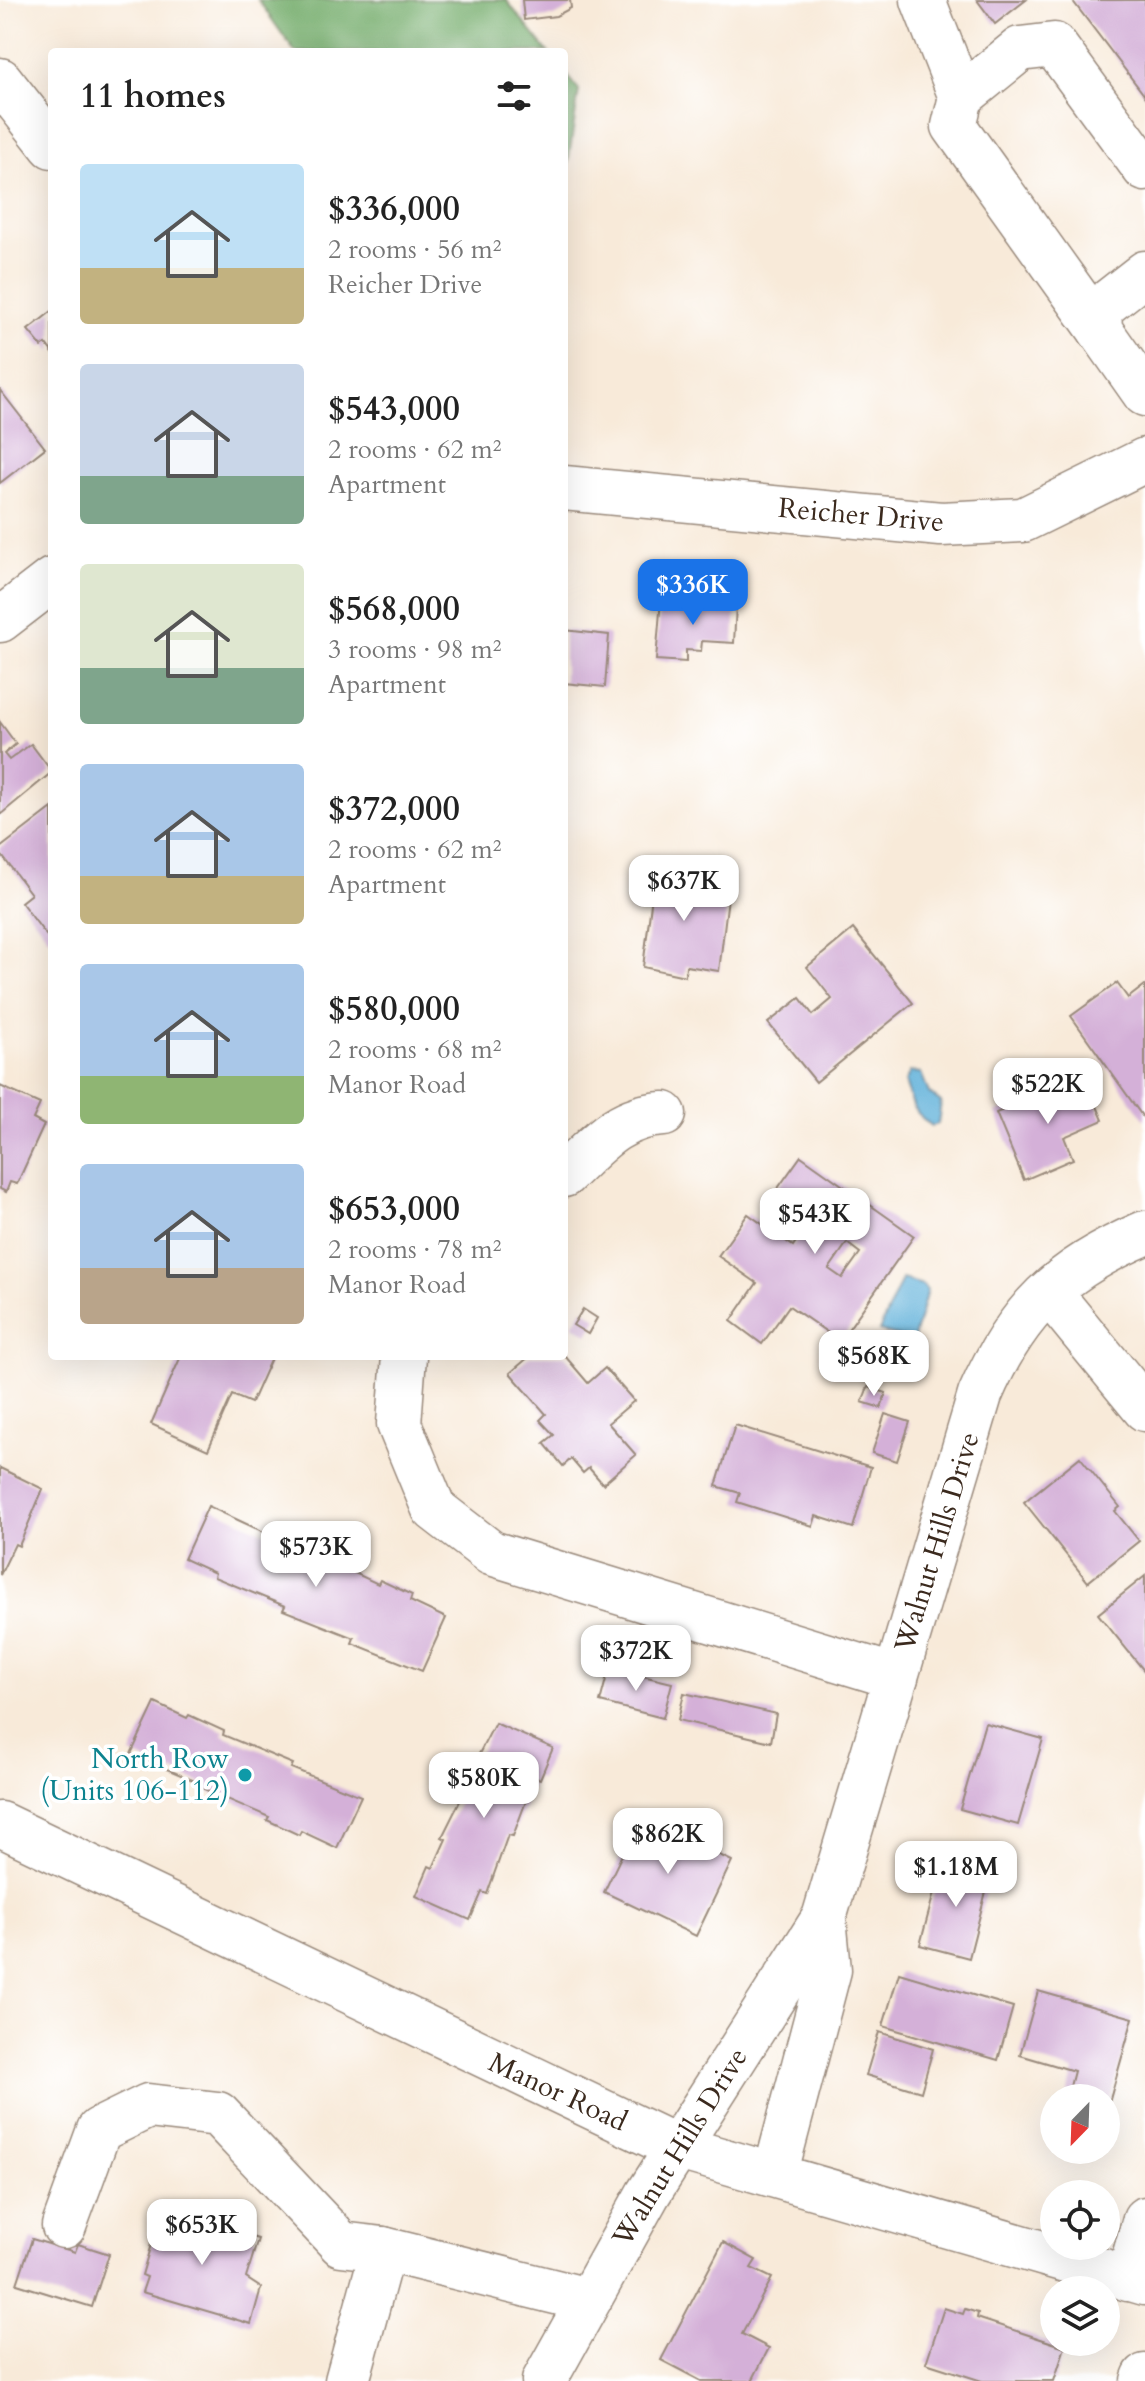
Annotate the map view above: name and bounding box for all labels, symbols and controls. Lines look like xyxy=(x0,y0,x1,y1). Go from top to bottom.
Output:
text: 11 homes xyxy=(80,73,226,119)
icon: filters xyxy=(492,74,536,118)
text: $336,000 xyxy=(328,186,460,232)
icon: home xyxy=(144,196,240,292)
text: 2 rooms · 56 m² xyxy=(328,232,501,267)
text: Reicher Drive xyxy=(328,267,482,302)
text: $543,000 xyxy=(328,386,460,432)
icon: home xyxy=(144,396,240,492)
text: 2 rooms · 62 m² xyxy=(328,432,501,467)
text: Apartment xyxy=(328,467,446,502)
street label: Reicher Drive xyxy=(777,489,945,541)
pin: $336K xyxy=(637,559,749,627)
text: $336K xyxy=(656,567,730,602)
text: $568,000 xyxy=(328,586,460,632)
icon: home xyxy=(144,596,240,692)
text: 3 rooms · 98 m² xyxy=(328,632,501,667)
text: Apartment xyxy=(328,667,446,702)
text: $372,000 xyxy=(328,786,460,832)
icon: home xyxy=(144,796,240,892)
text: 2 rooms · 62 m² xyxy=(328,832,501,867)
pin: $637K xyxy=(628,855,740,923)
text: $637K xyxy=(647,863,721,898)
text: Apartment xyxy=(328,867,446,902)
text: $580,000 xyxy=(328,986,460,1032)
icon: home xyxy=(144,996,240,1092)
text: 2 rooms · 68 m² xyxy=(328,1032,501,1067)
pin: $522K xyxy=(992,1058,1104,1126)
text: $522K xyxy=(1011,1066,1085,1101)
text: Manor Road xyxy=(328,1067,466,1102)
text: $653,000 xyxy=(328,1186,460,1232)
pin: $543K xyxy=(759,1188,871,1256)
icon: home xyxy=(144,1196,240,1292)
text: $543K xyxy=(778,1196,852,1231)
text: 2 rooms · 78 m² xyxy=(328,1232,501,1267)
text: Manor Road xyxy=(328,1267,466,1302)
pin: $568K xyxy=(818,1330,930,1398)
text: $568K xyxy=(837,1338,911,1373)
street label: Walnut Hills Drive xyxy=(885,1427,988,1658)
pin: $573K xyxy=(260,1521,372,1589)
text: $573K xyxy=(279,1529,353,1564)
pin: $372K xyxy=(580,1625,692,1693)
text: $372K xyxy=(599,1633,673,1668)
place label: North Row (Units 106-112) xyxy=(40,1740,230,1810)
pin: $580K xyxy=(428,1752,540,1820)
text: $580K xyxy=(447,1760,521,1795)
marker: North Row (Units 106-112) xyxy=(236,1766,254,1784)
pin: $862K xyxy=(612,1808,724,1876)
text: $862K xyxy=(631,1816,705,1851)
pin: $1.18M xyxy=(891,1841,1021,1909)
text: $1.18M xyxy=(913,1849,999,1884)
street label: Walnut Hills Drive xyxy=(603,2040,757,2255)
street label: Manor Road xyxy=(483,2043,634,2141)
north arrow xyxy=(1040,2084,1120,2164)
map controls xyxy=(1040,2084,1120,2356)
button: locate xyxy=(1040,2180,1120,2260)
pin: $653K xyxy=(146,2199,258,2267)
text: $653K xyxy=(165,2207,239,2242)
button: layers xyxy=(1040,2276,1120,2356)

